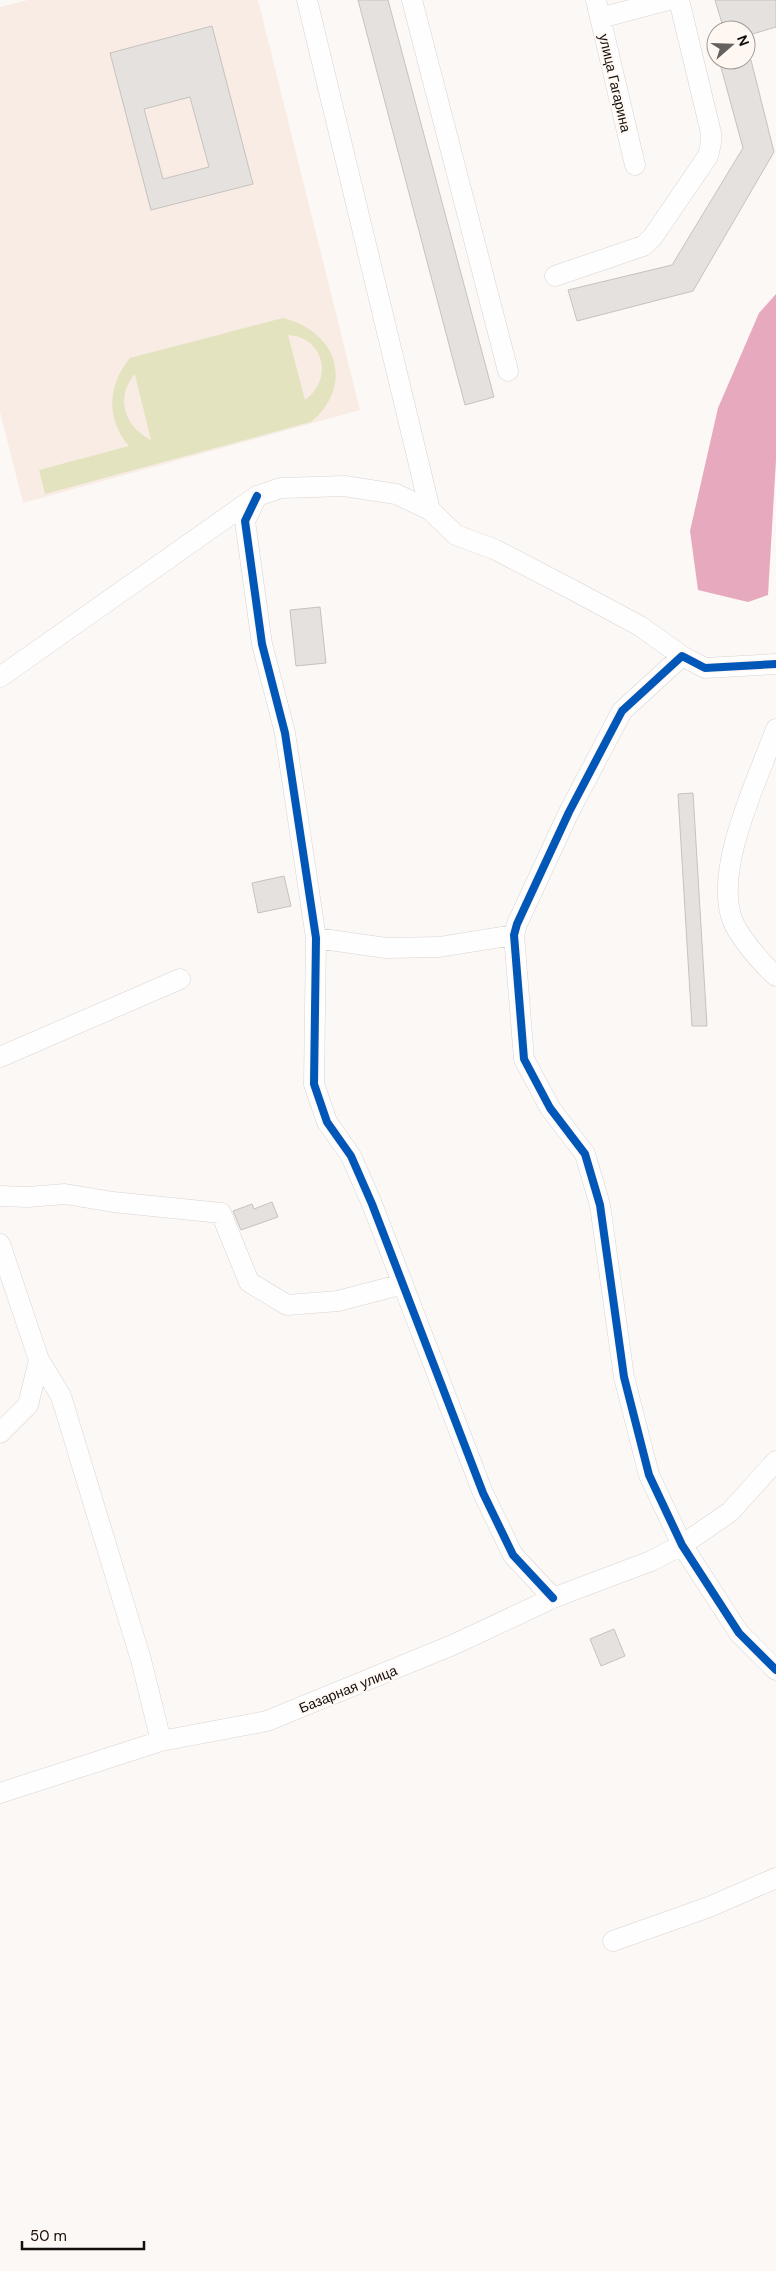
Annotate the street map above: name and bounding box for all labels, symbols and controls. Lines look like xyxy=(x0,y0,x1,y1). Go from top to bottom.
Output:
north arrow xyxy=(706,20,756,70)
street label: улица Гагарина xyxy=(595,32,635,134)
text: N xyxy=(733,33,753,48)
street label: Базарная улица xyxy=(296,1661,400,1717)
scale bar xyxy=(22,2218,145,2250)
text: 50 m xyxy=(30,2226,67,2246)

